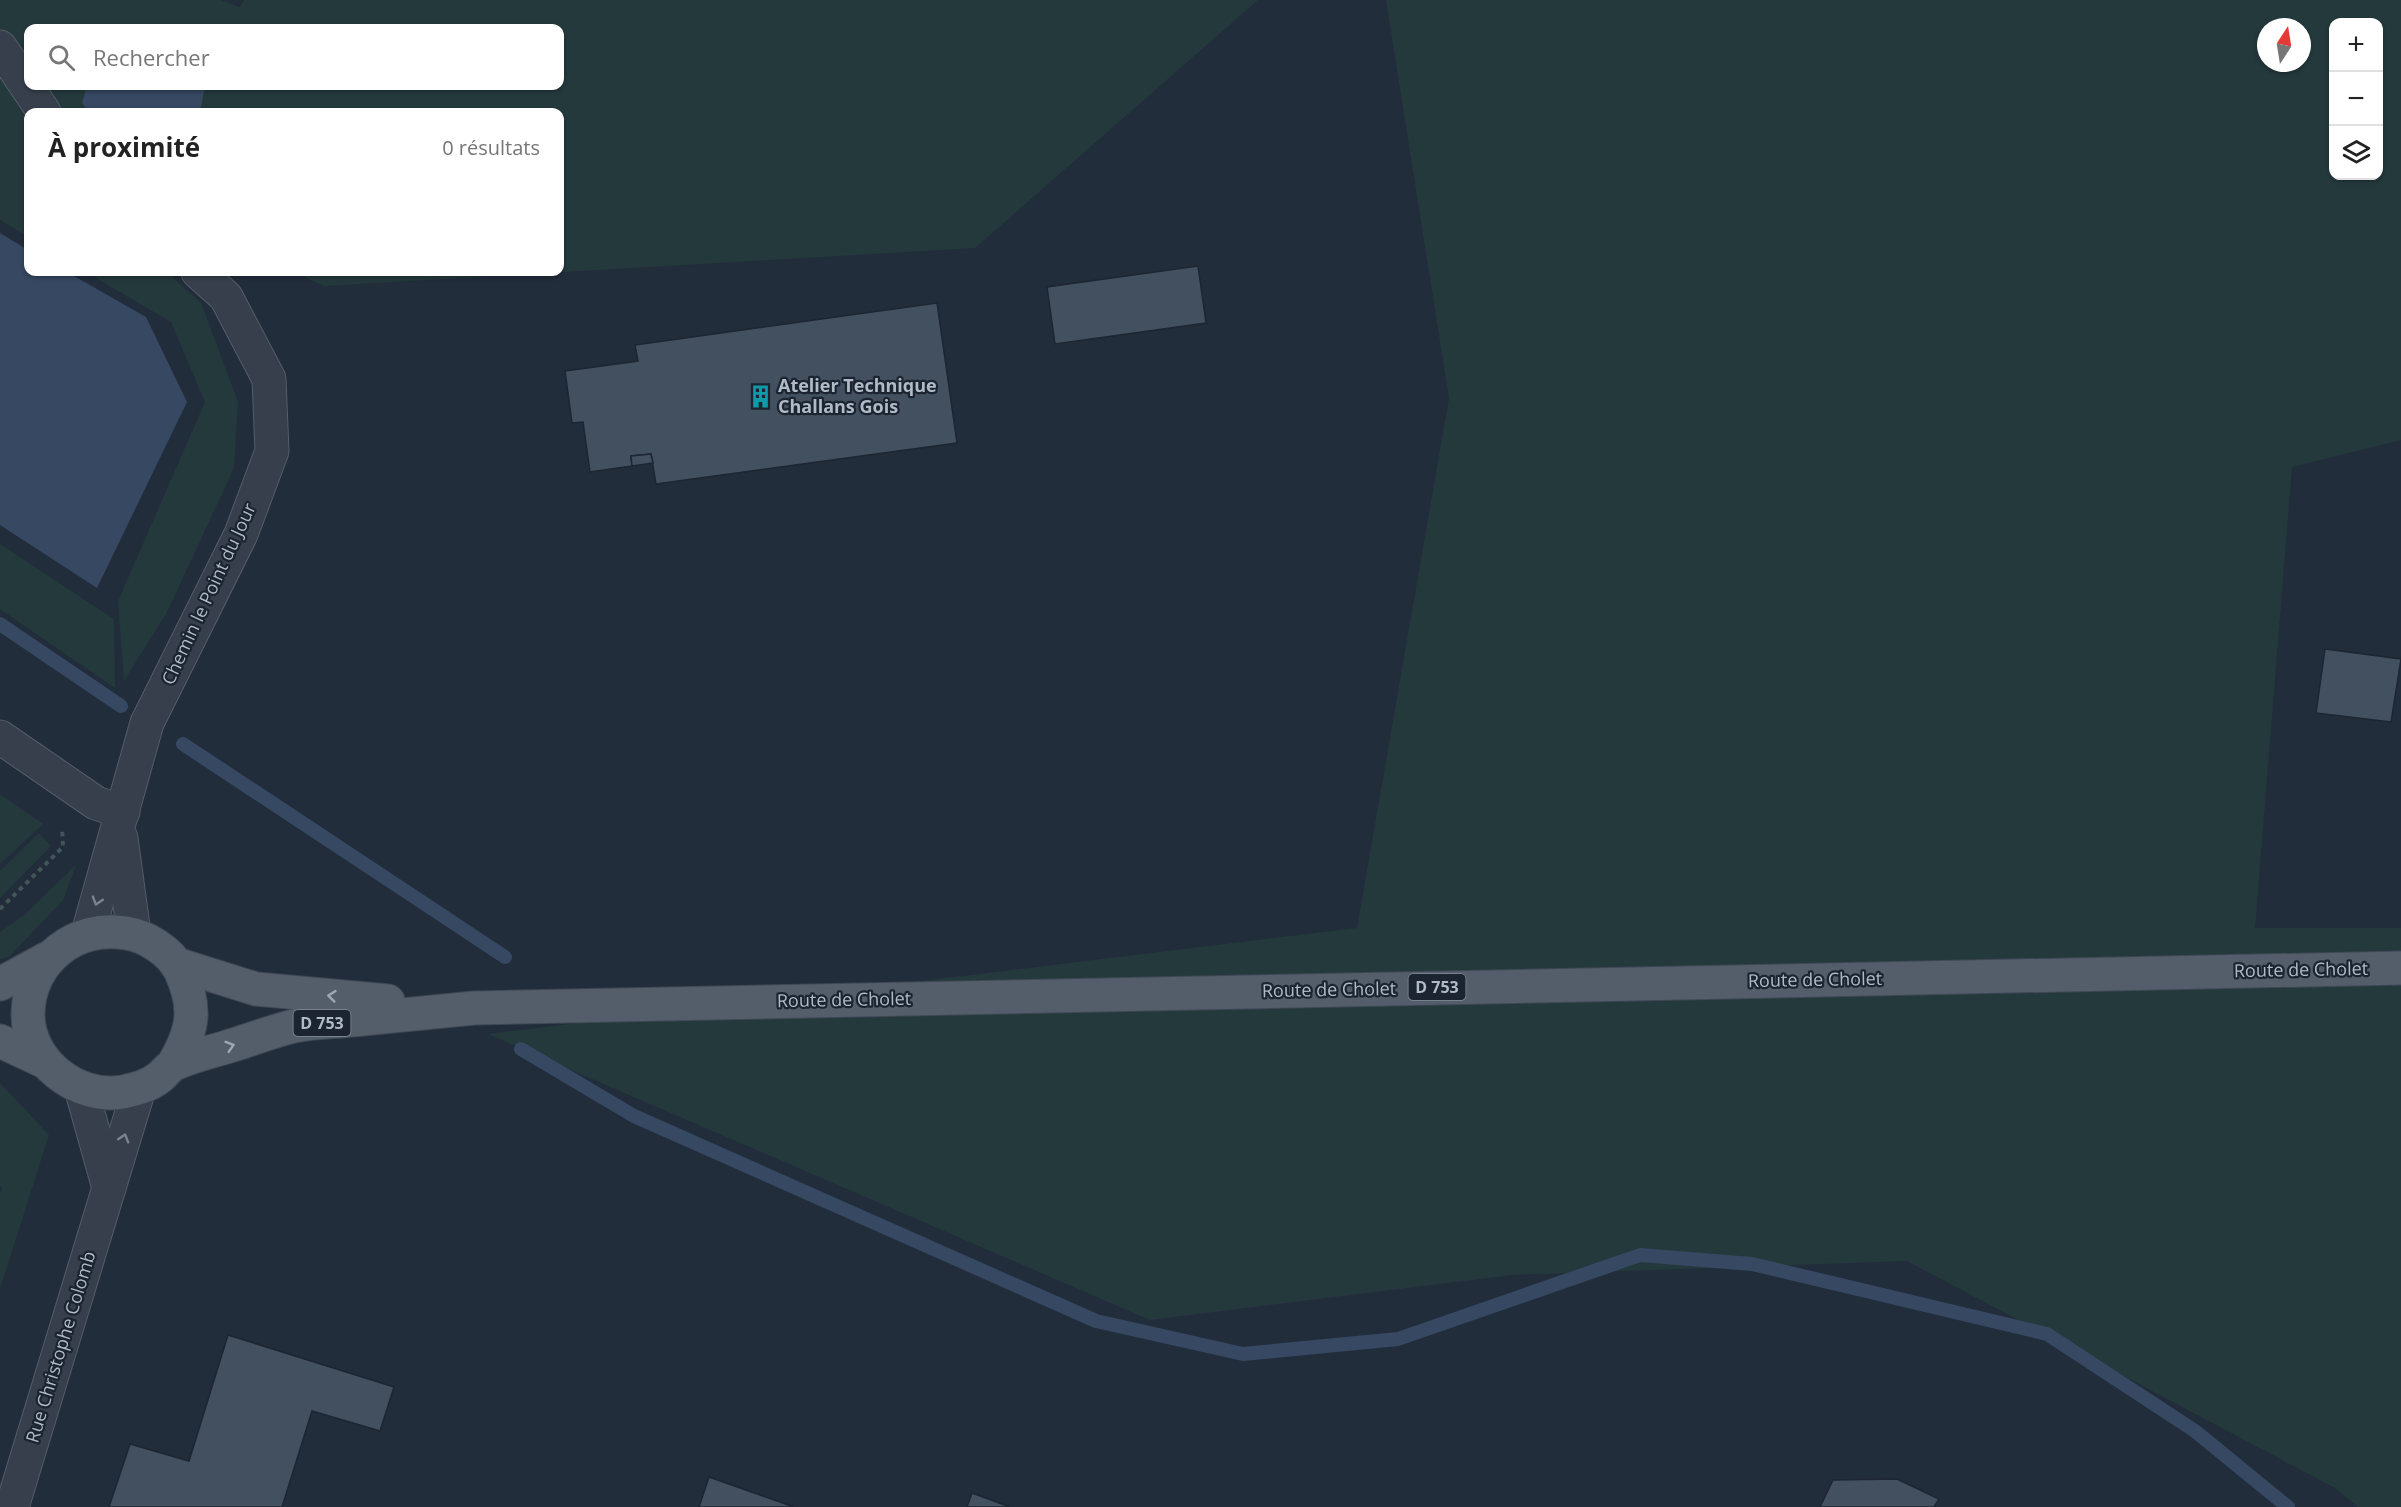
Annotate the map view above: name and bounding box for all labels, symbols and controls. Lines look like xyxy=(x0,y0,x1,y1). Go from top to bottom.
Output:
north arrow xyxy=(2257,18,2311,72)
map controls xyxy=(2329,18,2383,180)
button: + xyxy=(2329,18,2383,72)
search box xyxy=(24,24,564,90)
icon: search xyxy=(45,41,78,74)
text: Rechercher xyxy=(93,42,210,72)
button: − xyxy=(2329,72,2383,126)
button: layers xyxy=(2329,126,2383,180)
text: À proximité xyxy=(48,129,200,165)
text: 0 résultats xyxy=(442,134,540,161)
place label: Atelier Technique Challans Gois xyxy=(778,373,937,418)
building icon: Atelier Technique Challans Gois xyxy=(747,383,773,409)
street label: Chemin le Point du Jour xyxy=(155,498,261,688)
one-way arrow xyxy=(92,895,104,906)
street label: Route de Cholet xyxy=(2234,956,2368,982)
street label: Route de Cholet xyxy=(1748,966,1882,992)
road number: D 753 xyxy=(1408,974,1466,1000)
street label: Route de Cholet xyxy=(1262,976,1396,1002)
street label: Route de Cholet xyxy=(777,986,911,1012)
one-way arrow xyxy=(327,990,336,1003)
road number: D 753 xyxy=(294,1010,350,1036)
one-way arrow xyxy=(224,1041,235,1053)
one-way arrow xyxy=(117,1133,129,1144)
street label: Rue Christophe Colomb xyxy=(19,1248,101,1445)

